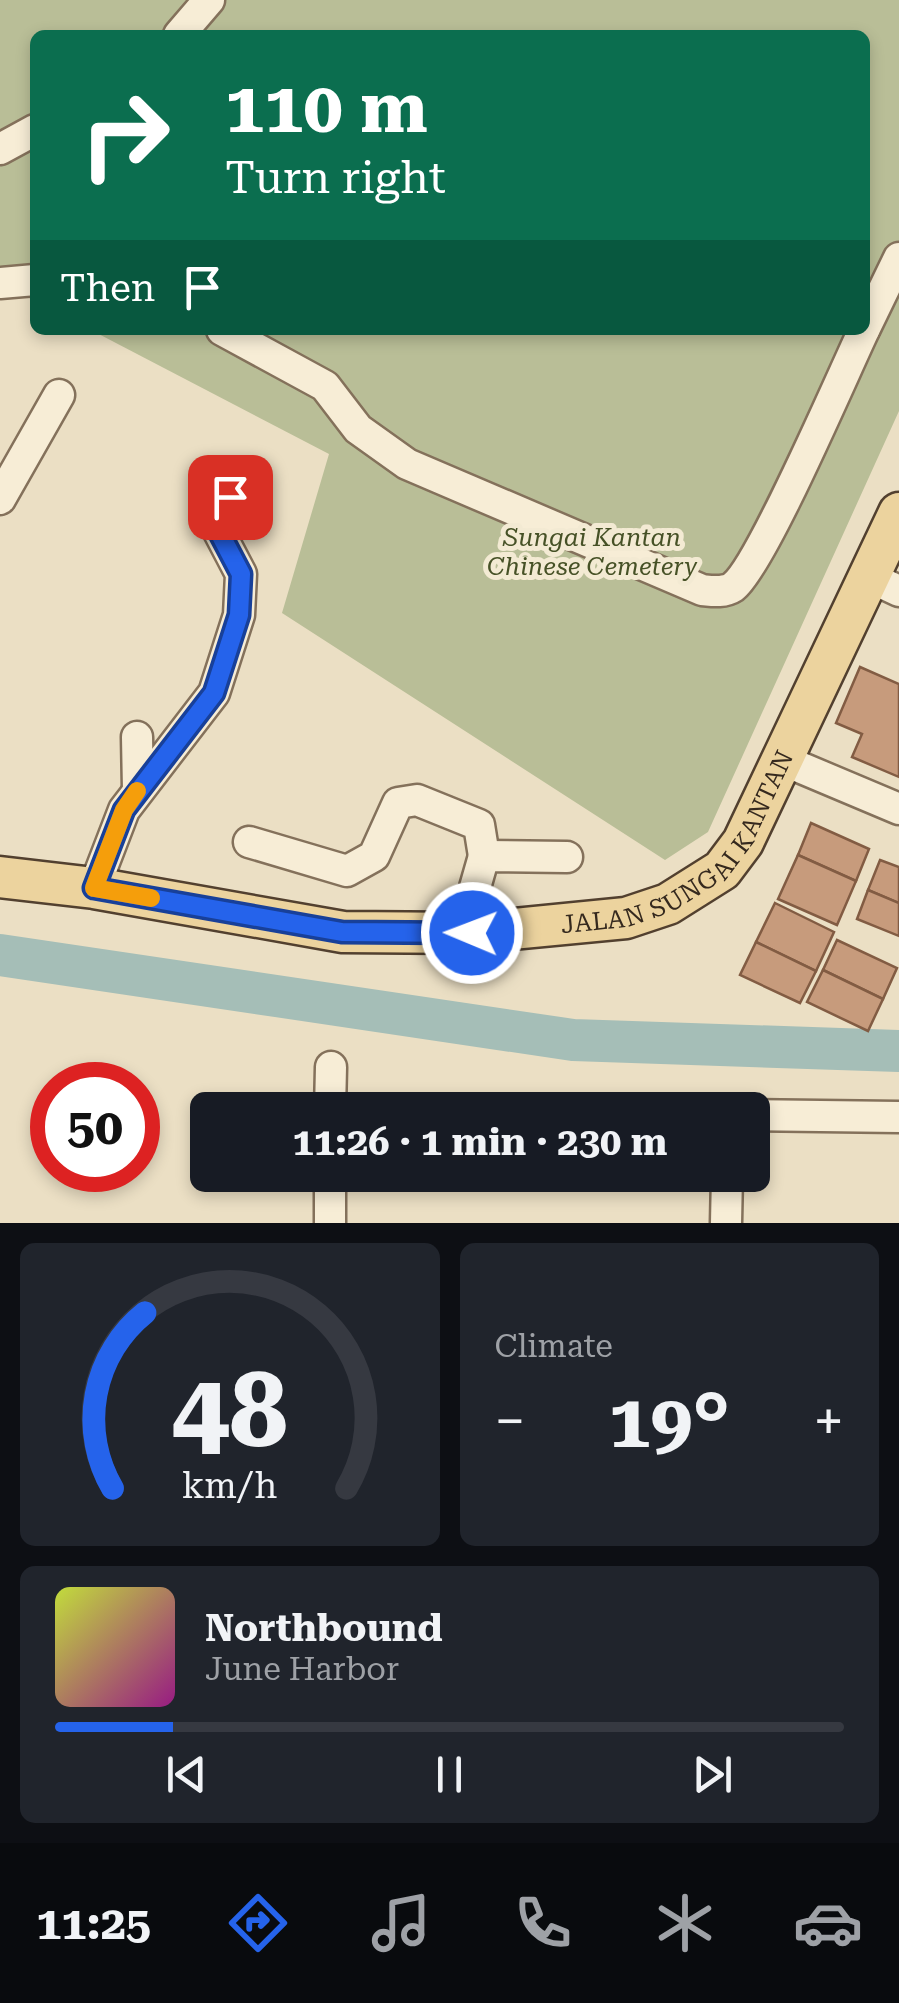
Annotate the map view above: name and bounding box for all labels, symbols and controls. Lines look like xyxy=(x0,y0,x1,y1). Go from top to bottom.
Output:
text: 110 m xyxy=(225,67,428,149)
icon: right xyxy=(60,70,190,200)
text: Turn right xyxy=(225,151,446,204)
icon: arrive xyxy=(175,260,230,315)
text: Then xyxy=(60,266,155,310)
pin xyxy=(188,455,273,540)
icon: arrive xyxy=(203,470,258,525)
park label: Sungai Kantan Chinese Cemetery xyxy=(487,523,698,581)
street label: JALAN SUNGAI KANTAN xyxy=(560,746,799,939)
position arrow xyxy=(420,881,524,985)
speed limit sign: 50 xyxy=(30,1062,160,1192)
text: 11:26 · 1 min · 230 m xyxy=(293,1120,667,1164)
text: Climate xyxy=(495,1327,613,1365)
text: 48 xyxy=(172,1350,288,1471)
text: 19° xyxy=(609,1377,730,1465)
text: − xyxy=(495,1389,525,1453)
text: + xyxy=(813,1389,844,1453)
text: km/h xyxy=(182,1465,278,1507)
text: Northbound xyxy=(205,1606,443,1650)
text: June Harbor xyxy=(205,1650,399,1688)
icon: previous xyxy=(159,1747,214,1802)
icon: pause xyxy=(422,1747,477,1802)
icon: next xyxy=(685,1747,740,1802)
icon: directions xyxy=(223,1888,293,1958)
icon: music xyxy=(366,1888,436,1958)
icon: phone xyxy=(508,1888,578,1958)
icon: climate xyxy=(650,1888,720,1958)
icon: car xyxy=(793,1888,863,1958)
text: 11:25 xyxy=(36,1897,151,1950)

